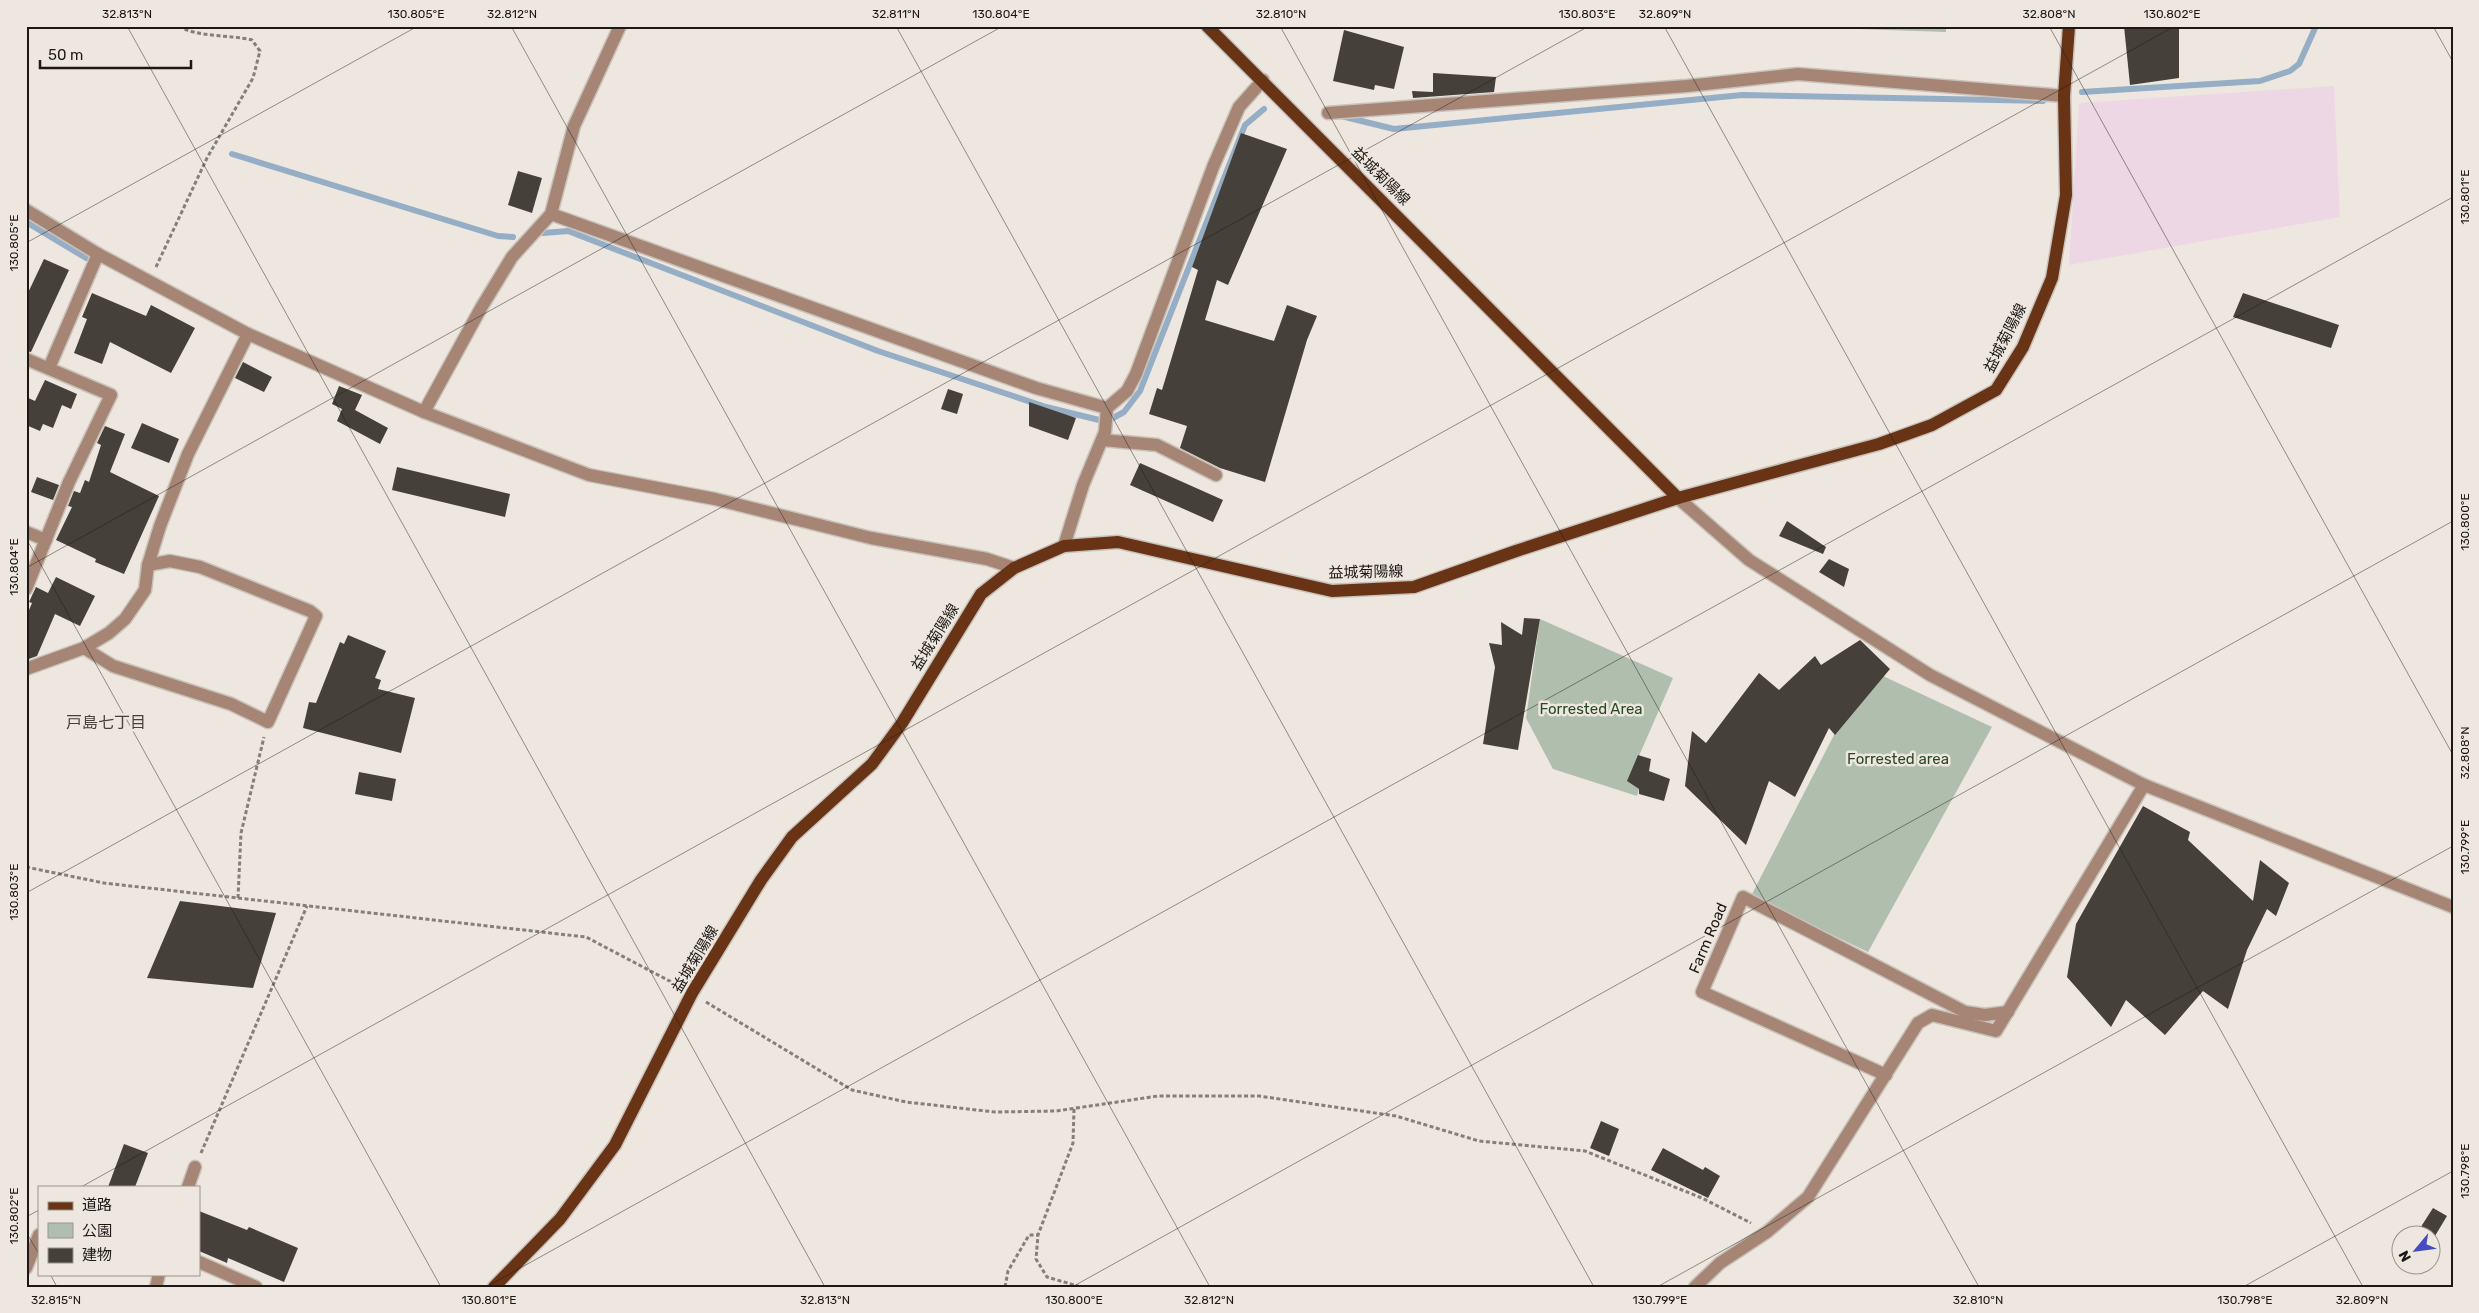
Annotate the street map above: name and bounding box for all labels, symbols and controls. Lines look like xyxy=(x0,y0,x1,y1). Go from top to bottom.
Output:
text: 32.813°N xyxy=(102,7,152,21)
text: 130.805°E xyxy=(388,7,445,21)
text: 32.812°N xyxy=(487,7,537,21)
text: 32.811°N xyxy=(872,7,920,21)
text: 130.804°E xyxy=(972,7,1030,21)
text: 32.810°N xyxy=(1256,7,1306,21)
text: 130.803°E xyxy=(1558,7,1616,21)
text: 32.809°N xyxy=(1639,7,1691,21)
text: 32.808°N xyxy=(2022,7,2076,21)
text: 130.802°E xyxy=(2144,7,2200,21)
scale bar xyxy=(40,38,191,70)
text: 50 m xyxy=(48,46,83,64)
street label: 益城菊陽線 xyxy=(1348,143,1414,209)
text: 130.801°E xyxy=(2458,169,2472,225)
text: 130.805°E xyxy=(7,215,21,272)
street label: 益城菊陽線 xyxy=(1980,300,2030,376)
text: 130.800°E xyxy=(2458,493,2472,551)
text: 130.804°E xyxy=(7,538,21,596)
street label: 益城菊陽線 xyxy=(1328,562,1404,582)
street label: 益城菊陽線 xyxy=(907,600,963,674)
park label: Forrested Area xyxy=(1539,700,1643,718)
district label: 戸島七丁目 xyxy=(66,713,146,732)
text: 32.808°N xyxy=(2458,726,2472,780)
park label: Forrested area xyxy=(1847,750,1949,768)
text: 130.799°E xyxy=(2458,820,2472,874)
text: 130.803°E xyxy=(7,863,21,921)
street label: Farm Road xyxy=(1685,900,1731,976)
street label: 益城菊陽線 xyxy=(668,922,722,996)
text: 130.798°E xyxy=(2458,1143,2472,1199)
legend xyxy=(38,1186,200,1276)
text: 130.802°E xyxy=(7,1188,21,1244)
text: 道路 xyxy=(82,1196,112,1214)
text: 公園 xyxy=(82,1222,112,1240)
north arrow xyxy=(2392,1226,2442,1276)
text: 建物 xyxy=(82,1246,112,1264)
text: N xyxy=(2395,1248,2415,1265)
text: 32.815°N xyxy=(31,1293,81,1307)
text: 130.801°E xyxy=(461,1293,517,1307)
text: 32.813°N xyxy=(800,1293,850,1307)
text: 130.800°E xyxy=(1045,1293,1103,1307)
text: 32.812°N xyxy=(1184,1293,1234,1307)
text: 130.799°E xyxy=(1633,1293,1687,1307)
text: 32.810°N xyxy=(1953,1293,2003,1307)
text: 130.798°E xyxy=(2217,1293,2273,1307)
text: 32.809°N xyxy=(2336,1293,2388,1307)

